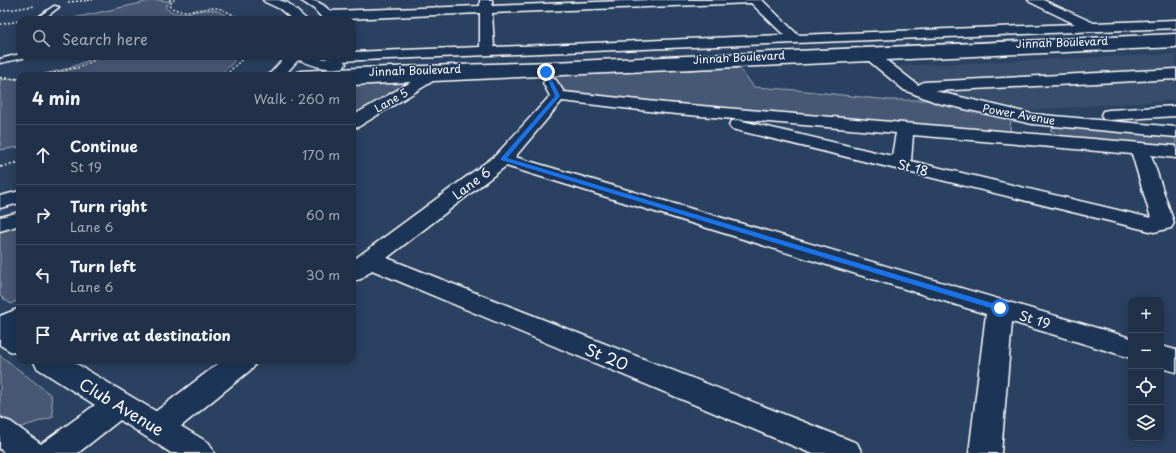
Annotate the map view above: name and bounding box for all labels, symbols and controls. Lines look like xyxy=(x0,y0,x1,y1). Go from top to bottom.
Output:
search box xyxy=(16,16,356,60)
icon: search xyxy=(30,27,52,49)
text: Search here xyxy=(62,27,148,50)
street label: Jinnah Boulevard xyxy=(1016,32,1109,52)
street label: Jinnah Boulevard xyxy=(692,46,786,68)
street label: Jinnah Boulevard xyxy=(369,60,462,80)
route end xyxy=(537,63,555,81)
street label: Lane 5 xyxy=(371,84,411,116)
text: 4 min xyxy=(32,85,80,111)
text: Walk · 260 m xyxy=(254,89,340,108)
street label: Power Avenue xyxy=(981,99,1057,129)
text: Continue xyxy=(70,134,138,157)
icon: ahead xyxy=(32,144,54,166)
text: 170 m xyxy=(302,145,340,164)
street label: St 18 xyxy=(895,154,931,180)
text: St 19 xyxy=(70,157,102,176)
street label: Lane 6 xyxy=(448,162,494,204)
text: Turn right xyxy=(70,194,147,217)
icon: right xyxy=(32,204,54,226)
text: 60 m xyxy=(306,205,340,224)
text: Lane 6 xyxy=(70,217,113,236)
text: Turn left xyxy=(70,254,136,277)
icon: left xyxy=(32,264,54,286)
text: 30 m xyxy=(306,265,340,284)
text: Lane 6 xyxy=(70,277,113,296)
map controls xyxy=(1128,297,1164,441)
button: + xyxy=(1128,297,1164,333)
route start xyxy=(991,299,1009,317)
street label: St 19 xyxy=(1017,305,1053,333)
text: Arrive at destination xyxy=(70,323,231,346)
icon: arrive xyxy=(32,324,54,346)
button: − xyxy=(1128,333,1164,369)
street label: St 20 xyxy=(582,336,632,376)
button: locate xyxy=(1128,369,1164,405)
street label: Club Avenue xyxy=(75,371,169,441)
button: layers xyxy=(1128,405,1164,441)

